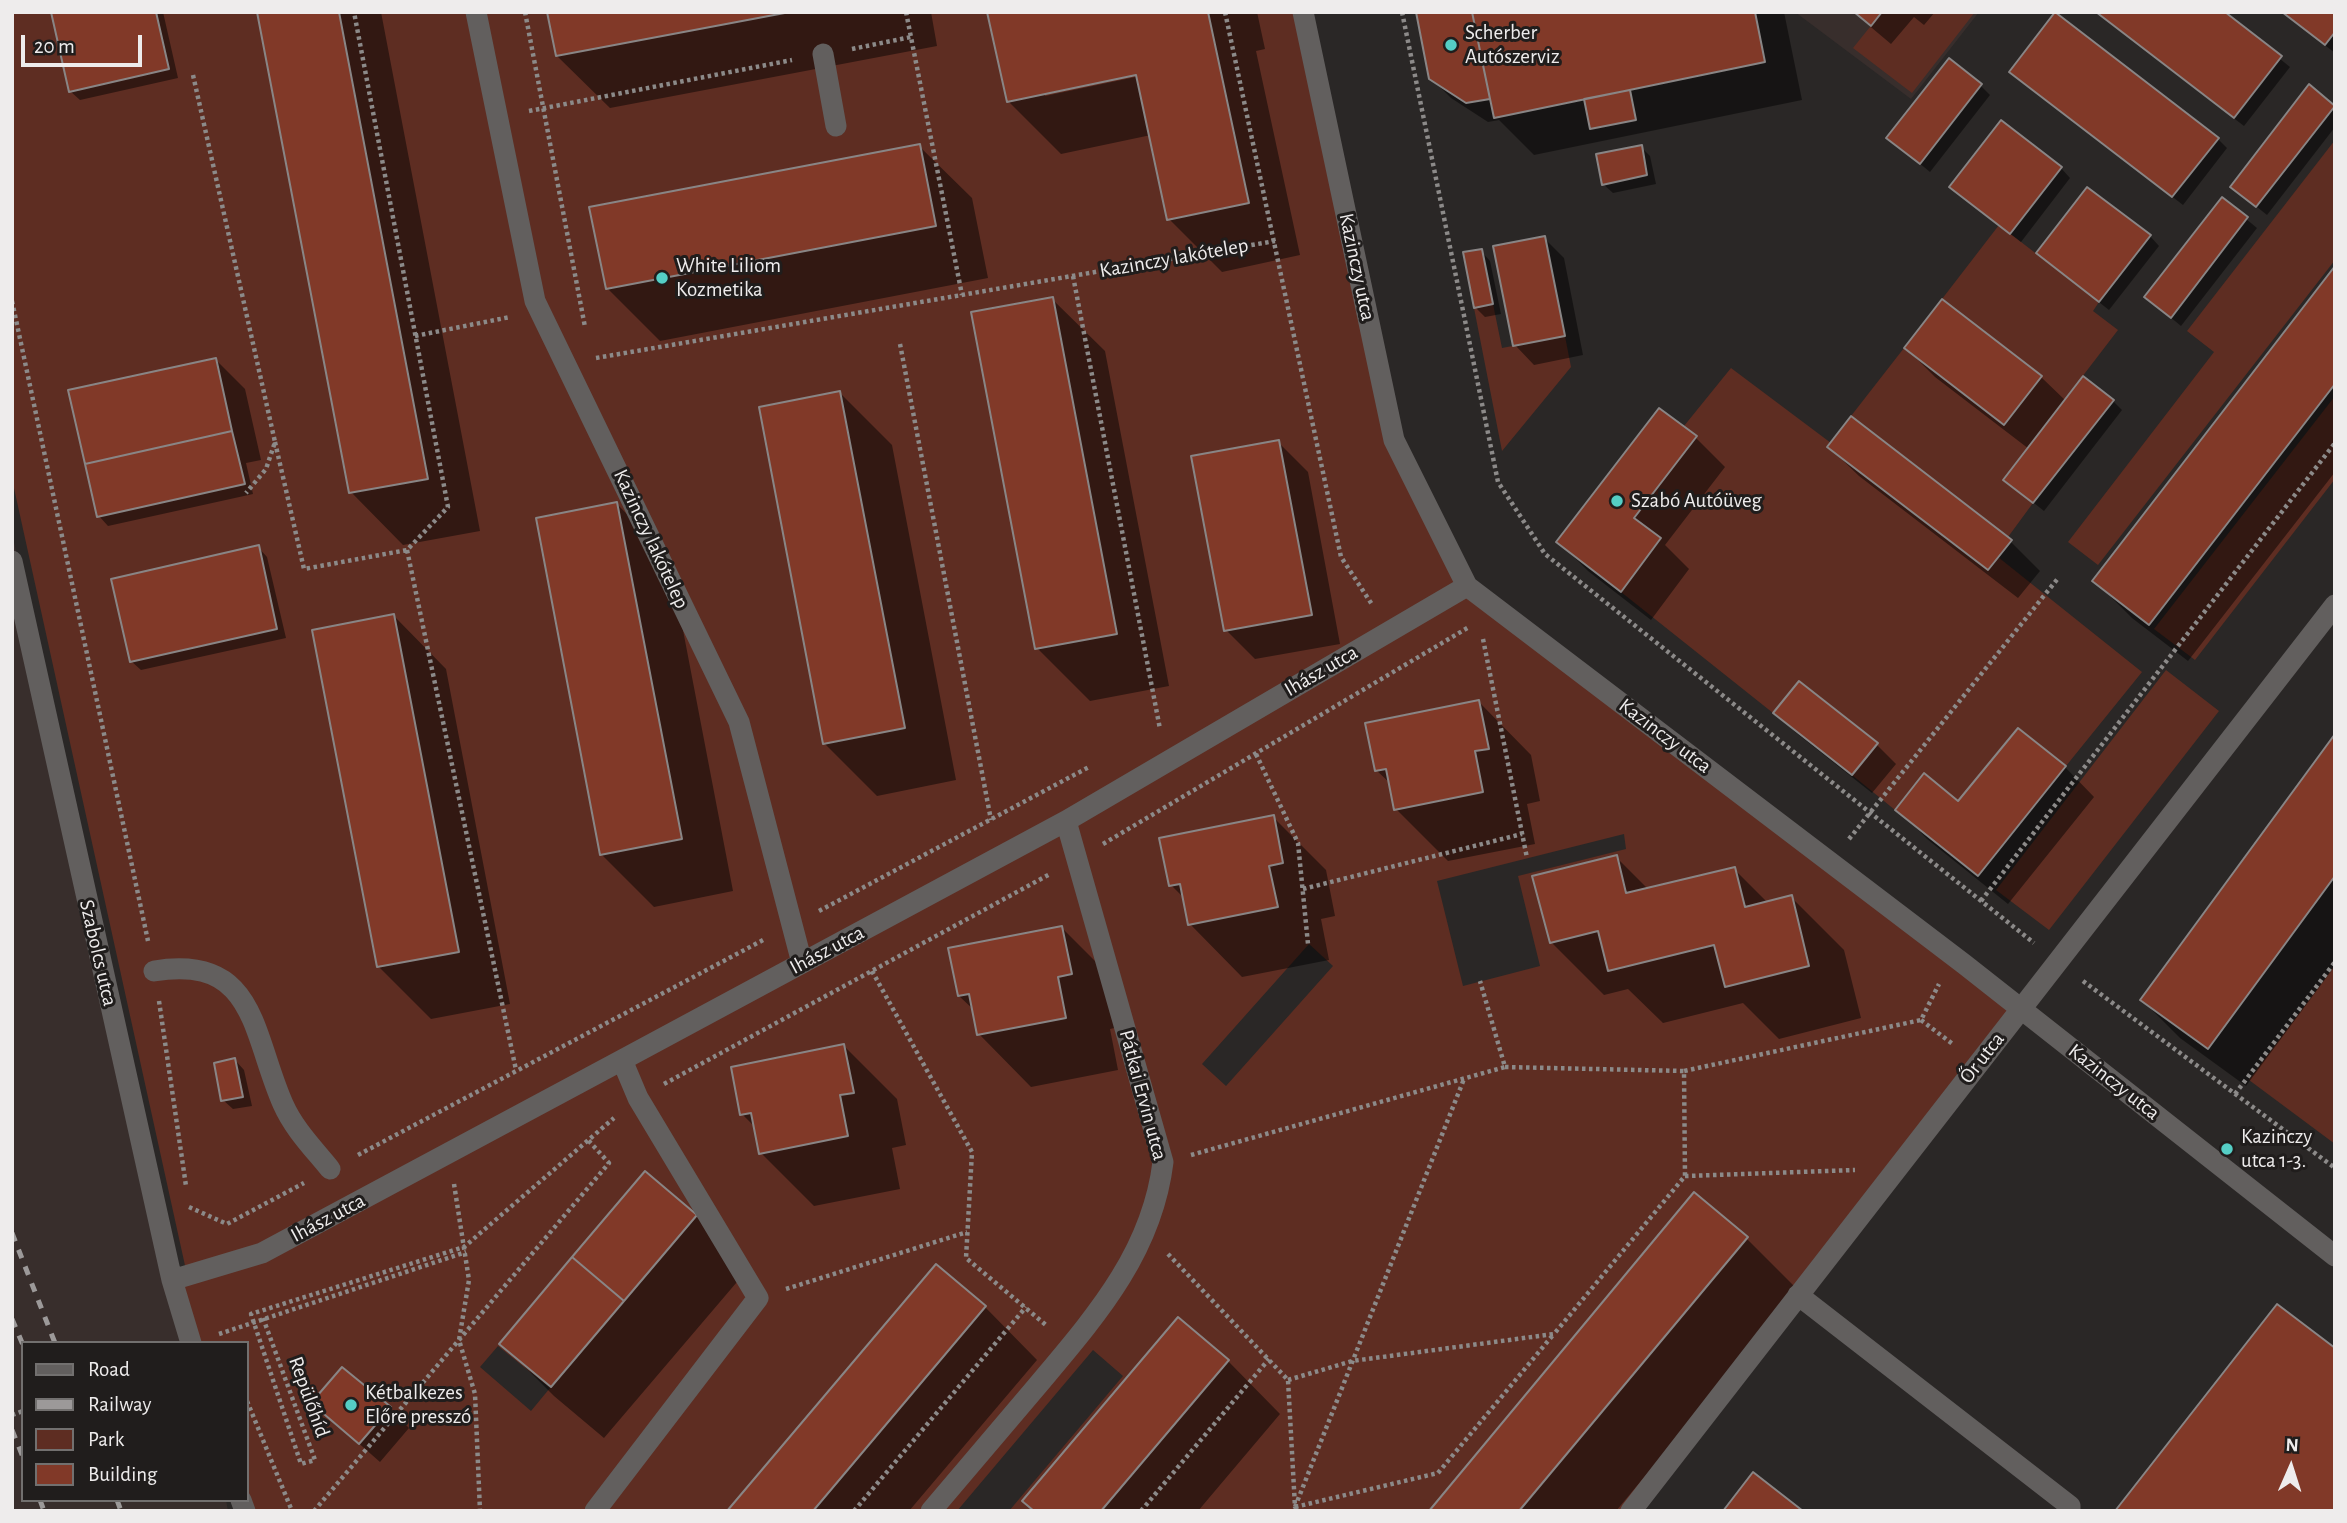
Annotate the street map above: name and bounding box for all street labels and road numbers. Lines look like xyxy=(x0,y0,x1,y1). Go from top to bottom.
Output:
street label: Kazinczy utca xyxy=(1333,211,1381,323)
street label: Kazinczy lakótelep xyxy=(1098,232,1250,284)
street label: Kazinczy lakótelep xyxy=(608,465,694,613)
street label: Ihász utca xyxy=(1280,640,1362,702)
street label: Kazinczy utca xyxy=(1614,693,1716,779)
street label: Szabolcs utca xyxy=(74,897,122,1009)
street label: Ihász utca xyxy=(785,920,869,980)
street label: Pátkai Ervin utca xyxy=(1113,1027,1173,1163)
street label: Őr utca xyxy=(1954,1027,2010,1089)
street label: Kazinczy utca xyxy=(2063,1038,2165,1126)
street label: Ihász utca xyxy=(286,1188,370,1248)
street label: Repülőhíd xyxy=(283,1353,335,1441)

